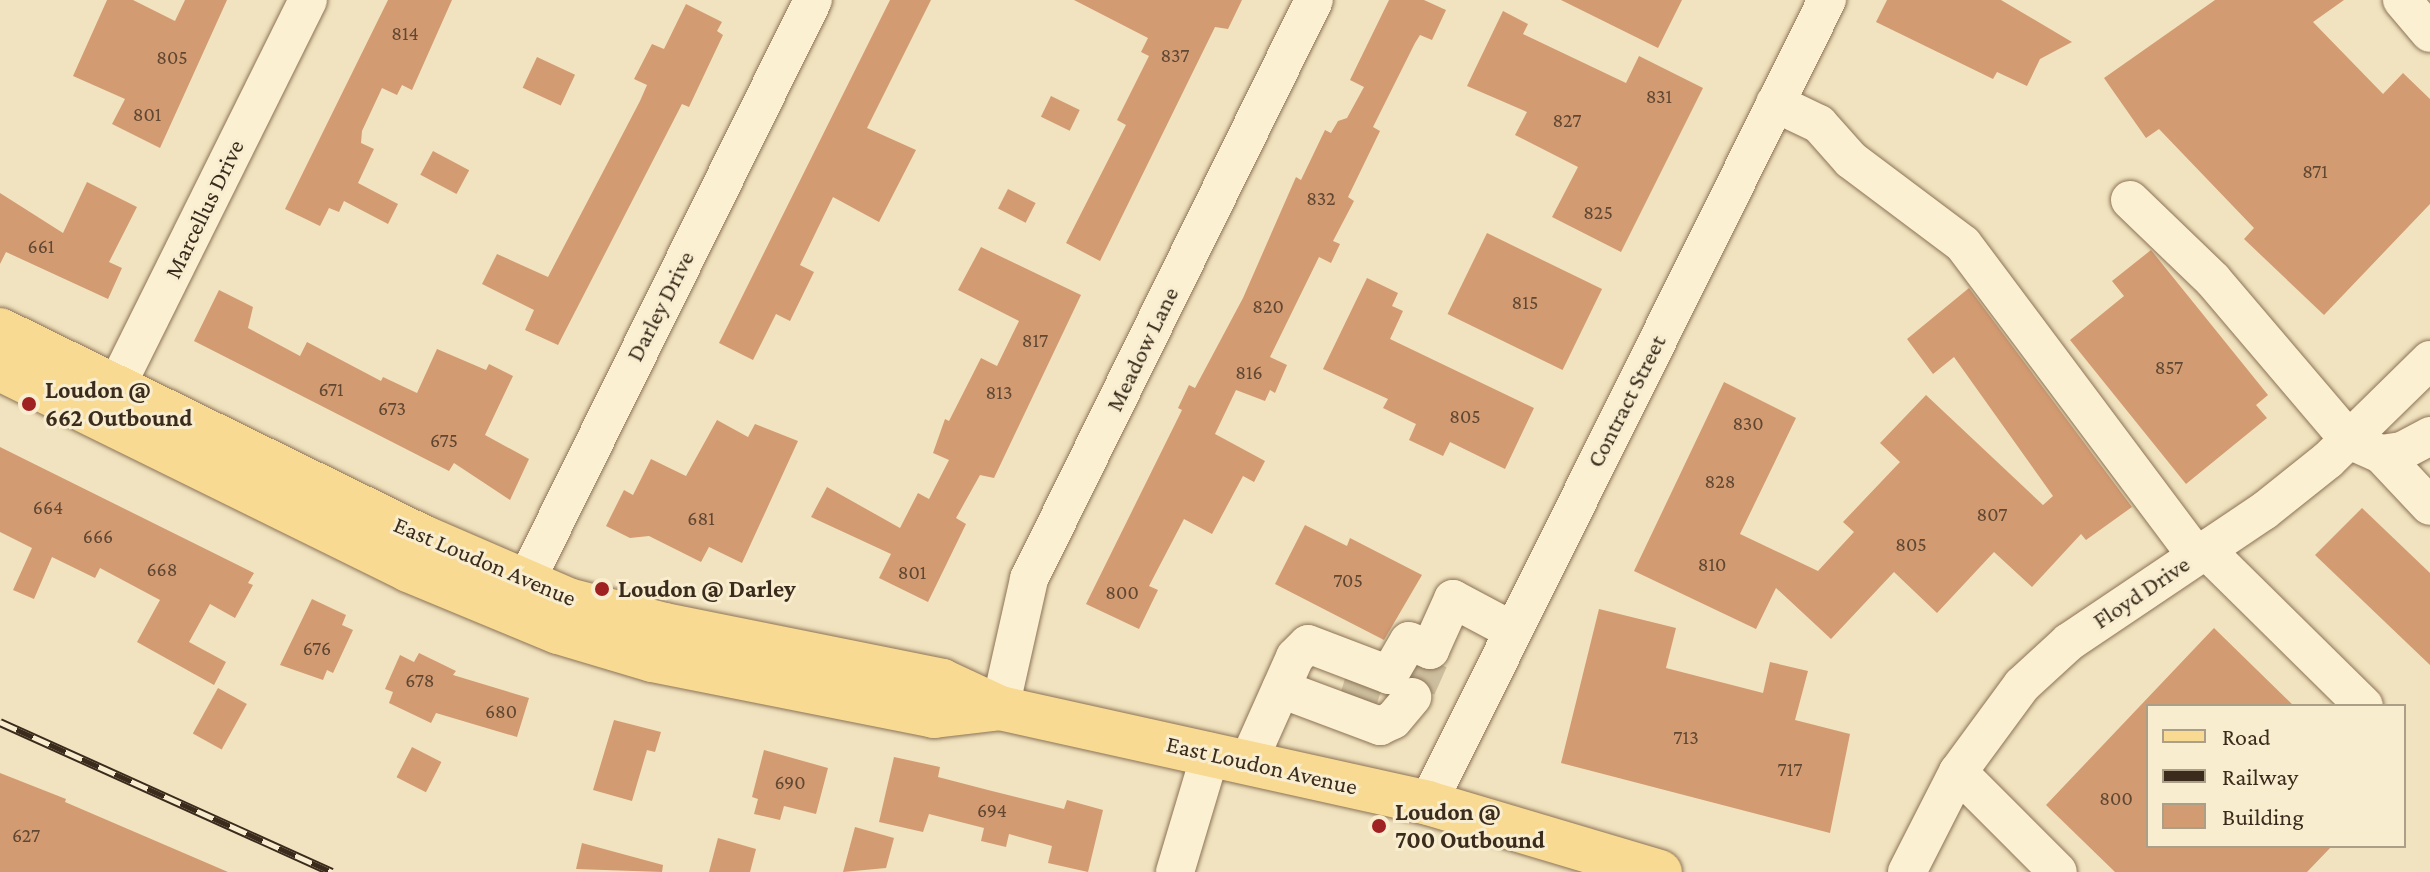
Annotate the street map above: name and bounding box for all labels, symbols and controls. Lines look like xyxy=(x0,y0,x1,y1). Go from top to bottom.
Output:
house number: 814 xyxy=(391,21,419,45)
house number: 837 xyxy=(1161,43,1189,67)
house number: 805 xyxy=(156,45,188,69)
house number: 831 xyxy=(1646,84,1672,108)
house number: 801 xyxy=(133,102,161,126)
house number: 827 xyxy=(1552,108,1582,132)
street label: Marcellus Drive xyxy=(158,135,250,283)
house number: 871 xyxy=(2302,159,2328,183)
house number: 832 xyxy=(1306,186,1336,210)
house number: 825 xyxy=(1583,200,1613,224)
house number: 661 xyxy=(28,234,54,258)
street label: Darley Drive xyxy=(620,246,700,366)
street label: Meadow Lane xyxy=(1100,282,1184,416)
house number: 815 xyxy=(1512,290,1538,314)
house number: 820 xyxy=(1252,294,1284,318)
house number: 817 xyxy=(1022,328,1048,352)
street label: Contract Street xyxy=(1580,330,1672,472)
house number: 857 xyxy=(2155,355,2183,379)
house number: 816 xyxy=(1235,360,1263,384)
place label: Loudon @ 662 Outbound xyxy=(45,376,192,432)
house number: 671 xyxy=(318,377,344,401)
house number: 813 xyxy=(986,380,1012,404)
marker: Loudon @ 662 Outbound xyxy=(20,395,38,413)
house number: 673 xyxy=(378,396,406,420)
house number: 805 xyxy=(1449,404,1481,428)
house number: 830 xyxy=(1732,411,1764,435)
house number: 675 xyxy=(430,428,458,452)
house number: 828 xyxy=(1705,469,1735,493)
house number: 664 xyxy=(33,495,63,519)
house number: 807 xyxy=(1977,502,2007,526)
house number: 681 xyxy=(687,506,715,530)
street label: East Loudon Avenue xyxy=(390,510,580,612)
house number: 666 xyxy=(83,524,113,548)
house number: 805 xyxy=(1895,532,1927,556)
street label: Floyd Drive xyxy=(2087,549,2195,635)
house number: 810 xyxy=(1698,552,1726,576)
house number: 668 xyxy=(146,557,178,581)
house number: 801 xyxy=(898,560,926,584)
house number: 705 xyxy=(1333,568,1363,592)
place label: Loudon @ Darley xyxy=(618,575,796,603)
marker: Loudon @ Darley xyxy=(593,580,611,598)
house number: 800 xyxy=(1105,580,1139,604)
house number: 676 xyxy=(303,636,331,660)
house number: 678 xyxy=(405,668,435,692)
house number: 680 xyxy=(485,699,517,723)
legend xyxy=(2146,704,2406,848)
text: Road xyxy=(2222,723,2271,750)
house number: 713 xyxy=(1673,725,1699,749)
street label: East Loudon Avenue xyxy=(1164,729,1360,801)
house number: 717 xyxy=(1777,757,1803,781)
text: Railway xyxy=(2222,763,2298,790)
house number: 690 xyxy=(774,770,806,794)
house number: 800 xyxy=(2099,786,2133,810)
house number: 694 xyxy=(977,798,1007,822)
place label: Loudon @ 700 Outbound xyxy=(1395,798,1545,854)
text: Building xyxy=(2222,803,2304,830)
marker: Loudon @ 700 Outbound xyxy=(1370,817,1388,835)
house number: 627 xyxy=(12,823,40,847)

